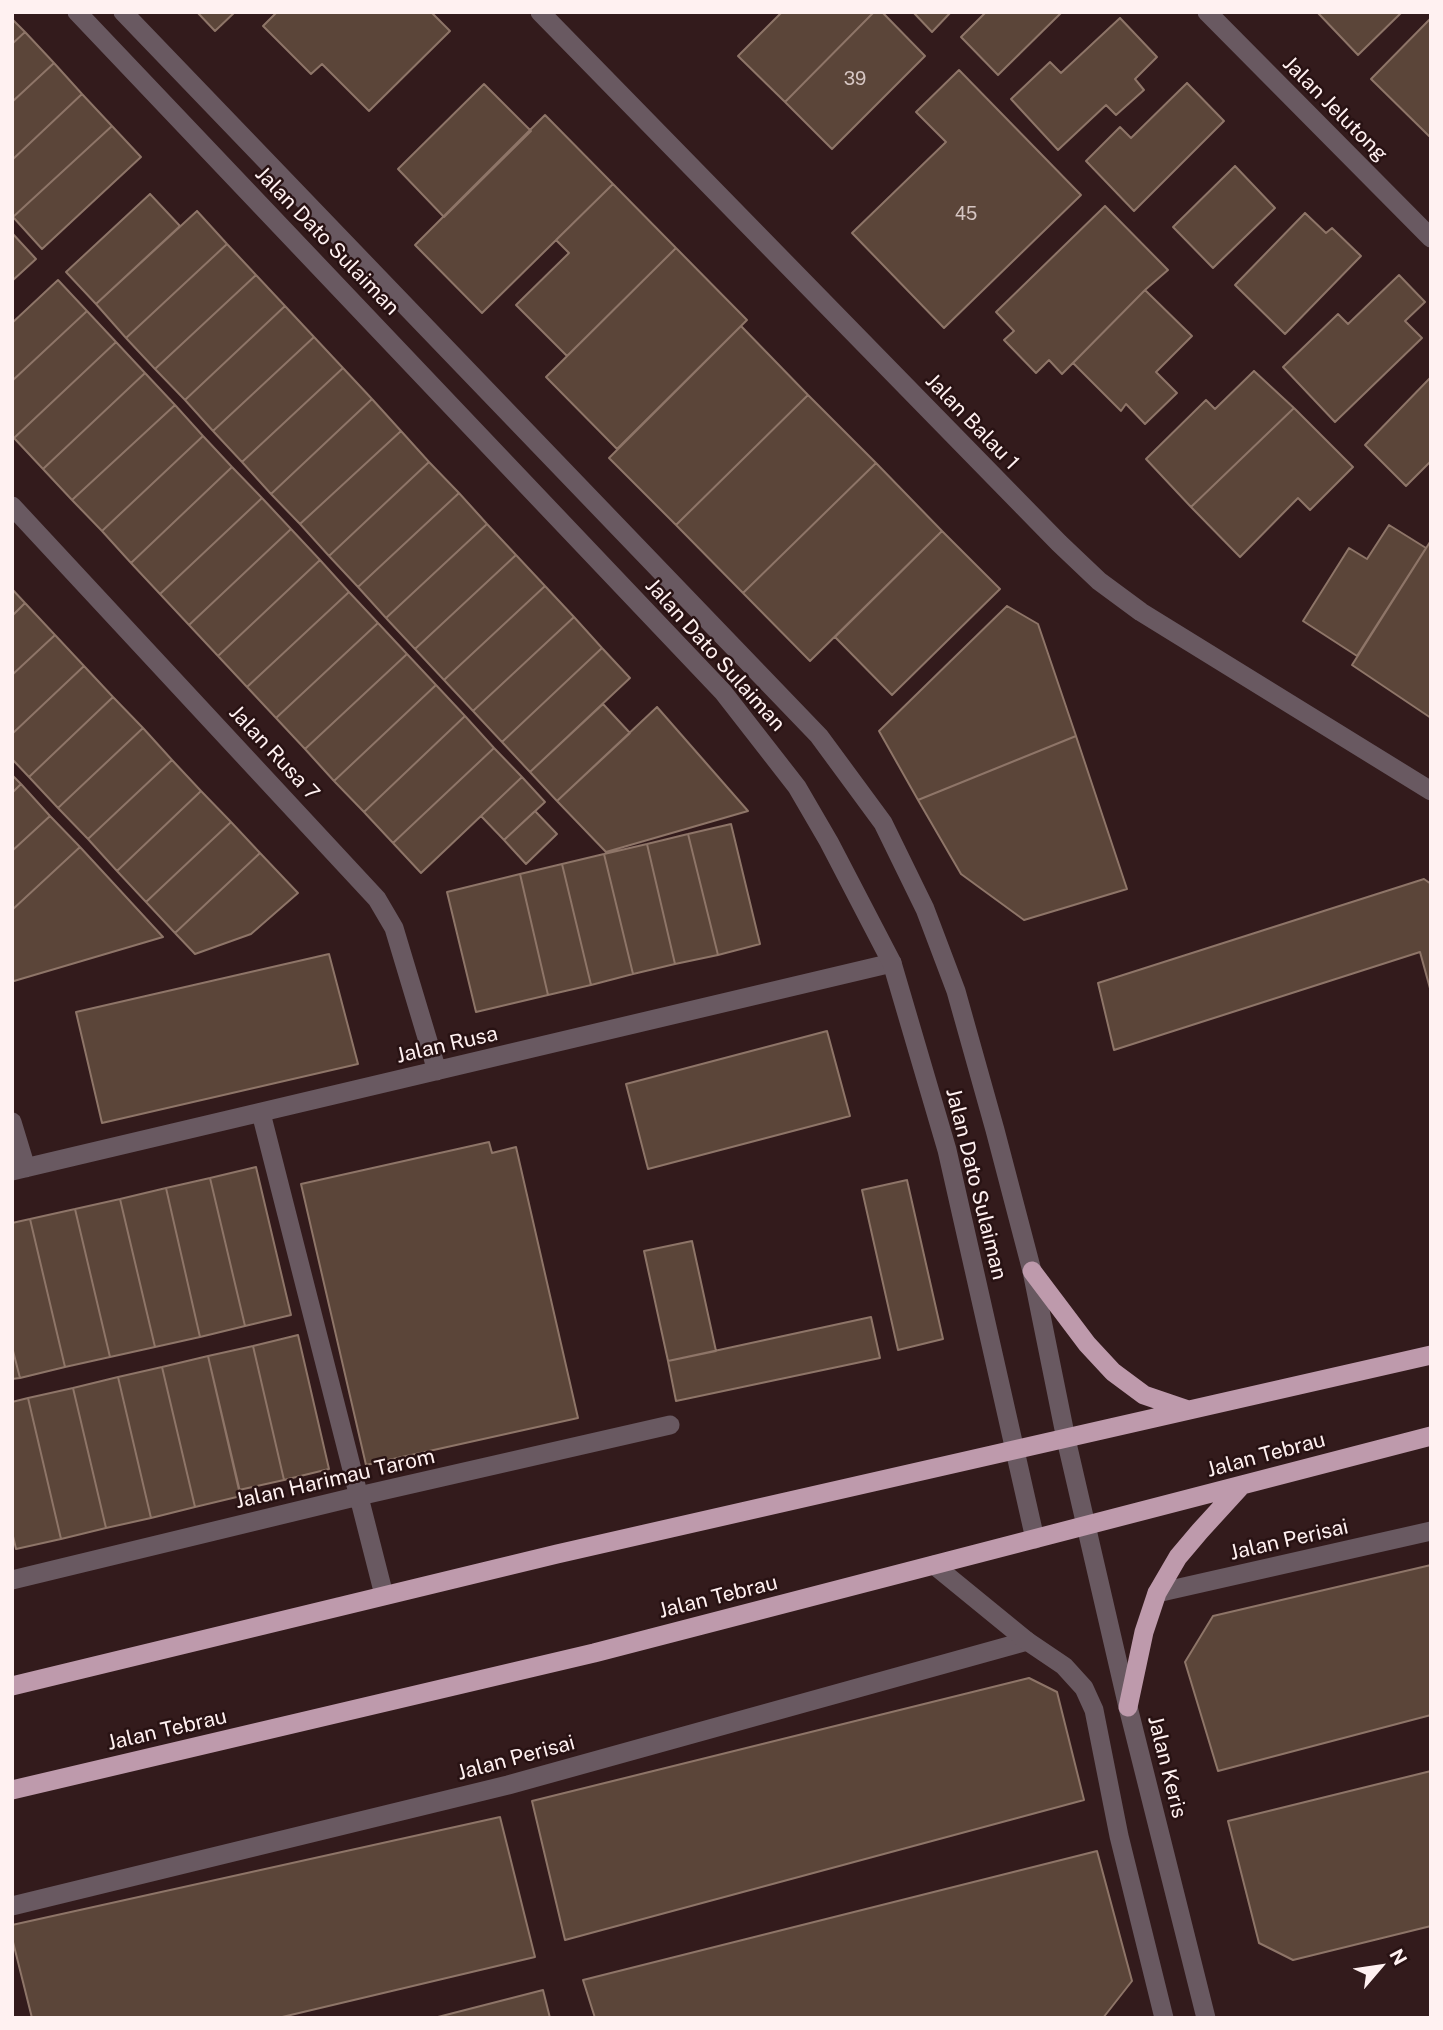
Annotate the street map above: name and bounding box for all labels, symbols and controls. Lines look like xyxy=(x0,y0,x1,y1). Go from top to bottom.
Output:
street label: Jalan Jelutong xyxy=(1277,51,1393,167)
house number: 39 xyxy=(844,68,866,90)
street label: Jalan Dato Sulaiman xyxy=(250,161,404,321)
house number: 45 xyxy=(955,203,977,225)
street label: Jalan Balau 1 xyxy=(920,369,1024,475)
street label: Jalan Dato Sulaiman xyxy=(640,573,790,737)
street label: Jalan Rusa 7 xyxy=(223,700,325,806)
street label: Jalan Rusa xyxy=(394,1021,500,1069)
street label: Jalan Dato Sulaiman xyxy=(940,1085,1012,1283)
street label: Jalan Tebrau xyxy=(1204,1427,1328,1483)
street label: Jalan Harimau Tarom xyxy=(233,1444,437,1514)
street label: Jalan Perisai xyxy=(1227,1514,1351,1566)
street label: Jalan Tebrau xyxy=(656,1570,780,1624)
street label: Jalan Tebrau xyxy=(105,1704,229,1756)
street label: Jalan Keris xyxy=(1142,1713,1192,1821)
street label: Jalan Perisai xyxy=(454,1730,578,1786)
north arrow xyxy=(1345,1932,1415,2002)
text: N xyxy=(1385,1945,1412,1969)

